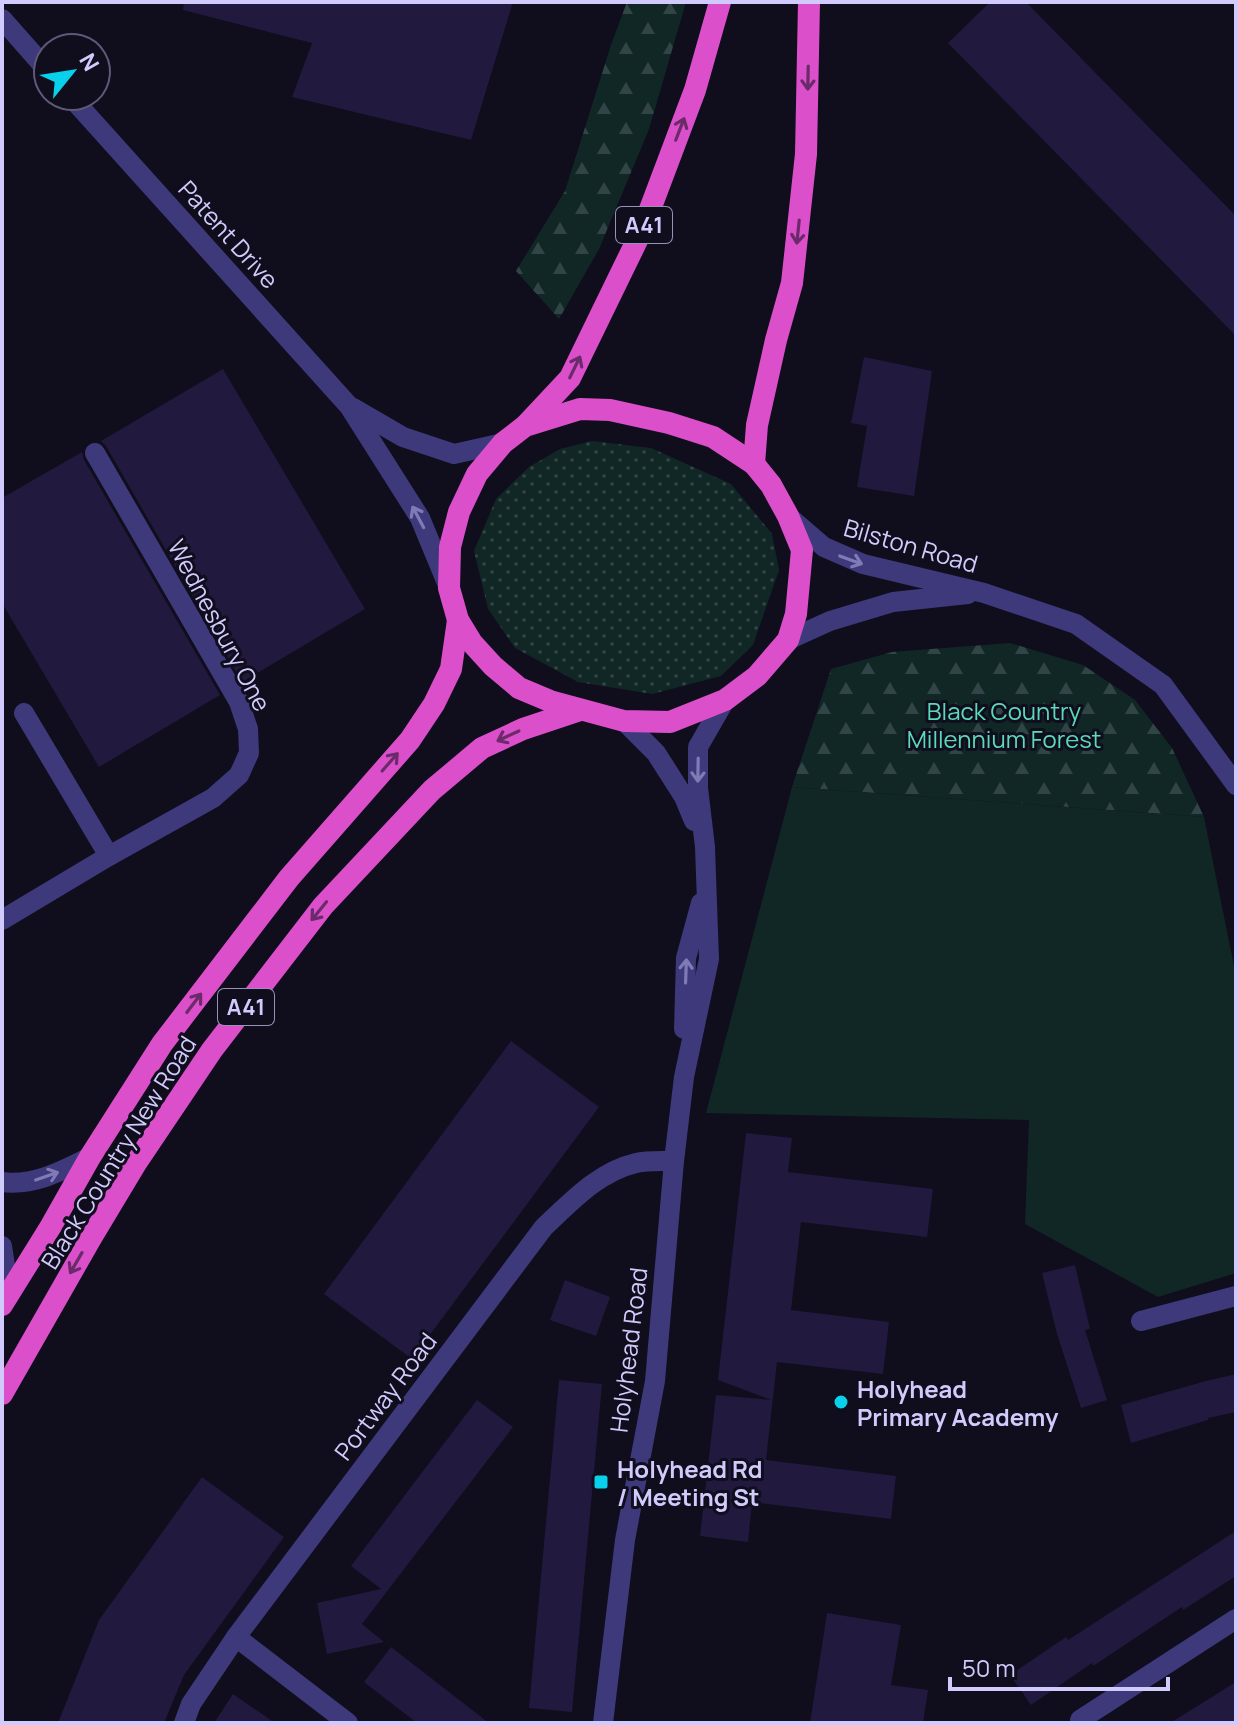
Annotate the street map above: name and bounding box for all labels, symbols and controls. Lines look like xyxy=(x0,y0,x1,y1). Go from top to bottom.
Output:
north arrow xyxy=(32,32,112,112)
text: N xyxy=(72,48,106,76)
one-way arrow xyxy=(800,64,815,91)
one-way arrow xyxy=(674,117,688,142)
street label: Patent Drive xyxy=(172,173,286,295)
road number: A41 xyxy=(616,207,672,243)
one-way arrow xyxy=(790,218,805,245)
one-way arrow xyxy=(568,355,584,379)
one-way arrow xyxy=(409,506,425,529)
street label: Bilston Road xyxy=(840,510,982,580)
street label: Wednesbury One xyxy=(161,533,279,717)
one-way arrow xyxy=(839,553,864,568)
park label: Black Country Millennium Forest xyxy=(907,694,1101,755)
one-way arrow xyxy=(496,729,520,744)
one-way arrow xyxy=(381,753,399,773)
one-way arrow xyxy=(690,756,706,783)
one-way arrow xyxy=(310,901,328,921)
one-way arrow xyxy=(678,958,693,985)
road number: A41 xyxy=(218,989,274,1025)
one-way arrow xyxy=(185,993,202,1014)
street label: Black Country New Road xyxy=(33,1029,203,1275)
one-way arrow xyxy=(35,1167,60,1182)
one-way arrow xyxy=(68,1251,84,1274)
street label: Holyhead Road xyxy=(601,1266,655,1434)
street label: Portway Road xyxy=(326,1326,444,1466)
place label: Holyhead Primary Academy xyxy=(857,1372,1059,1433)
marker: Holyhead Primary Academy xyxy=(832,1393,850,1411)
place label: Holyhead Rd / Meeting St xyxy=(617,1452,763,1513)
marker: Holyhead Rd / Meeting St xyxy=(592,1473,610,1491)
scale bar xyxy=(950,1641,1168,1691)
text: 50 m xyxy=(962,1651,1016,1684)

